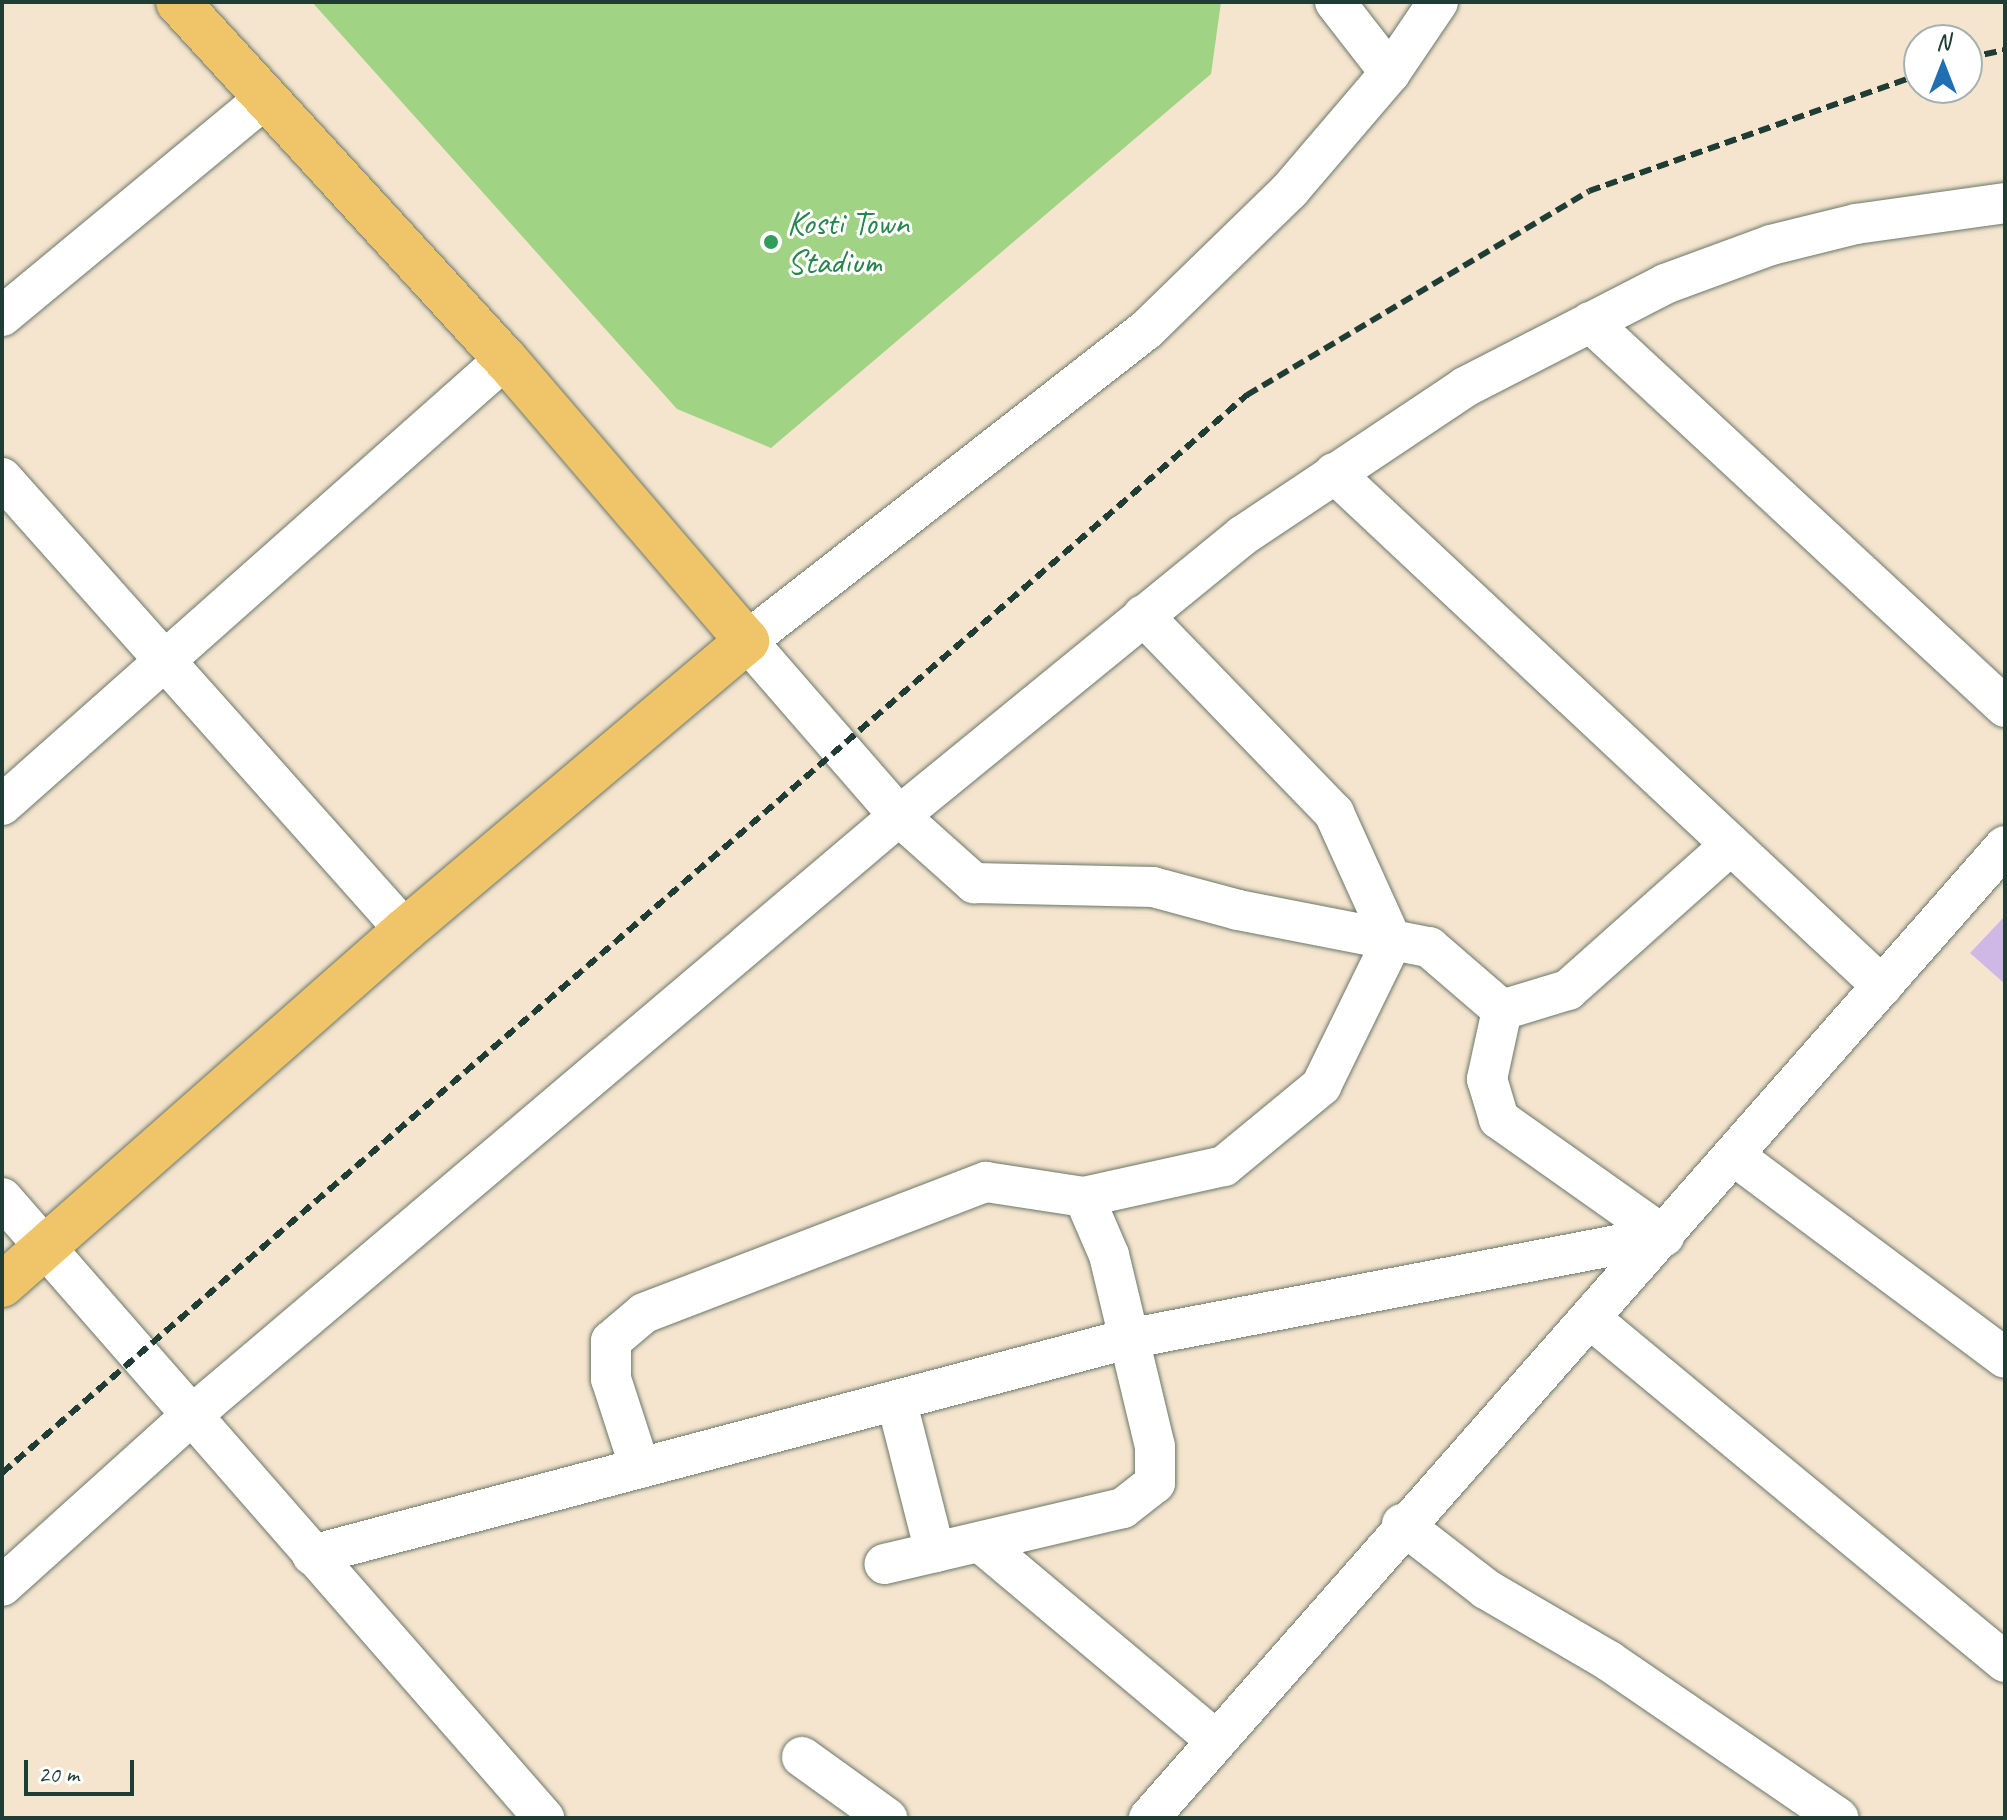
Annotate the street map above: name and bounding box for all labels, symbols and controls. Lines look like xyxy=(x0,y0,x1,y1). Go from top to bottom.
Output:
north arrow xyxy=(1903,24,1983,104)
text: N xyxy=(1936,28,1950,56)
place label: Kosti Town Stadium xyxy=(787,202,909,282)
marker: Kosti Town Stadium xyxy=(762,233,780,251)
scale bar xyxy=(28,1744,138,1794)
text: 20 m xyxy=(38,1759,79,1789)

